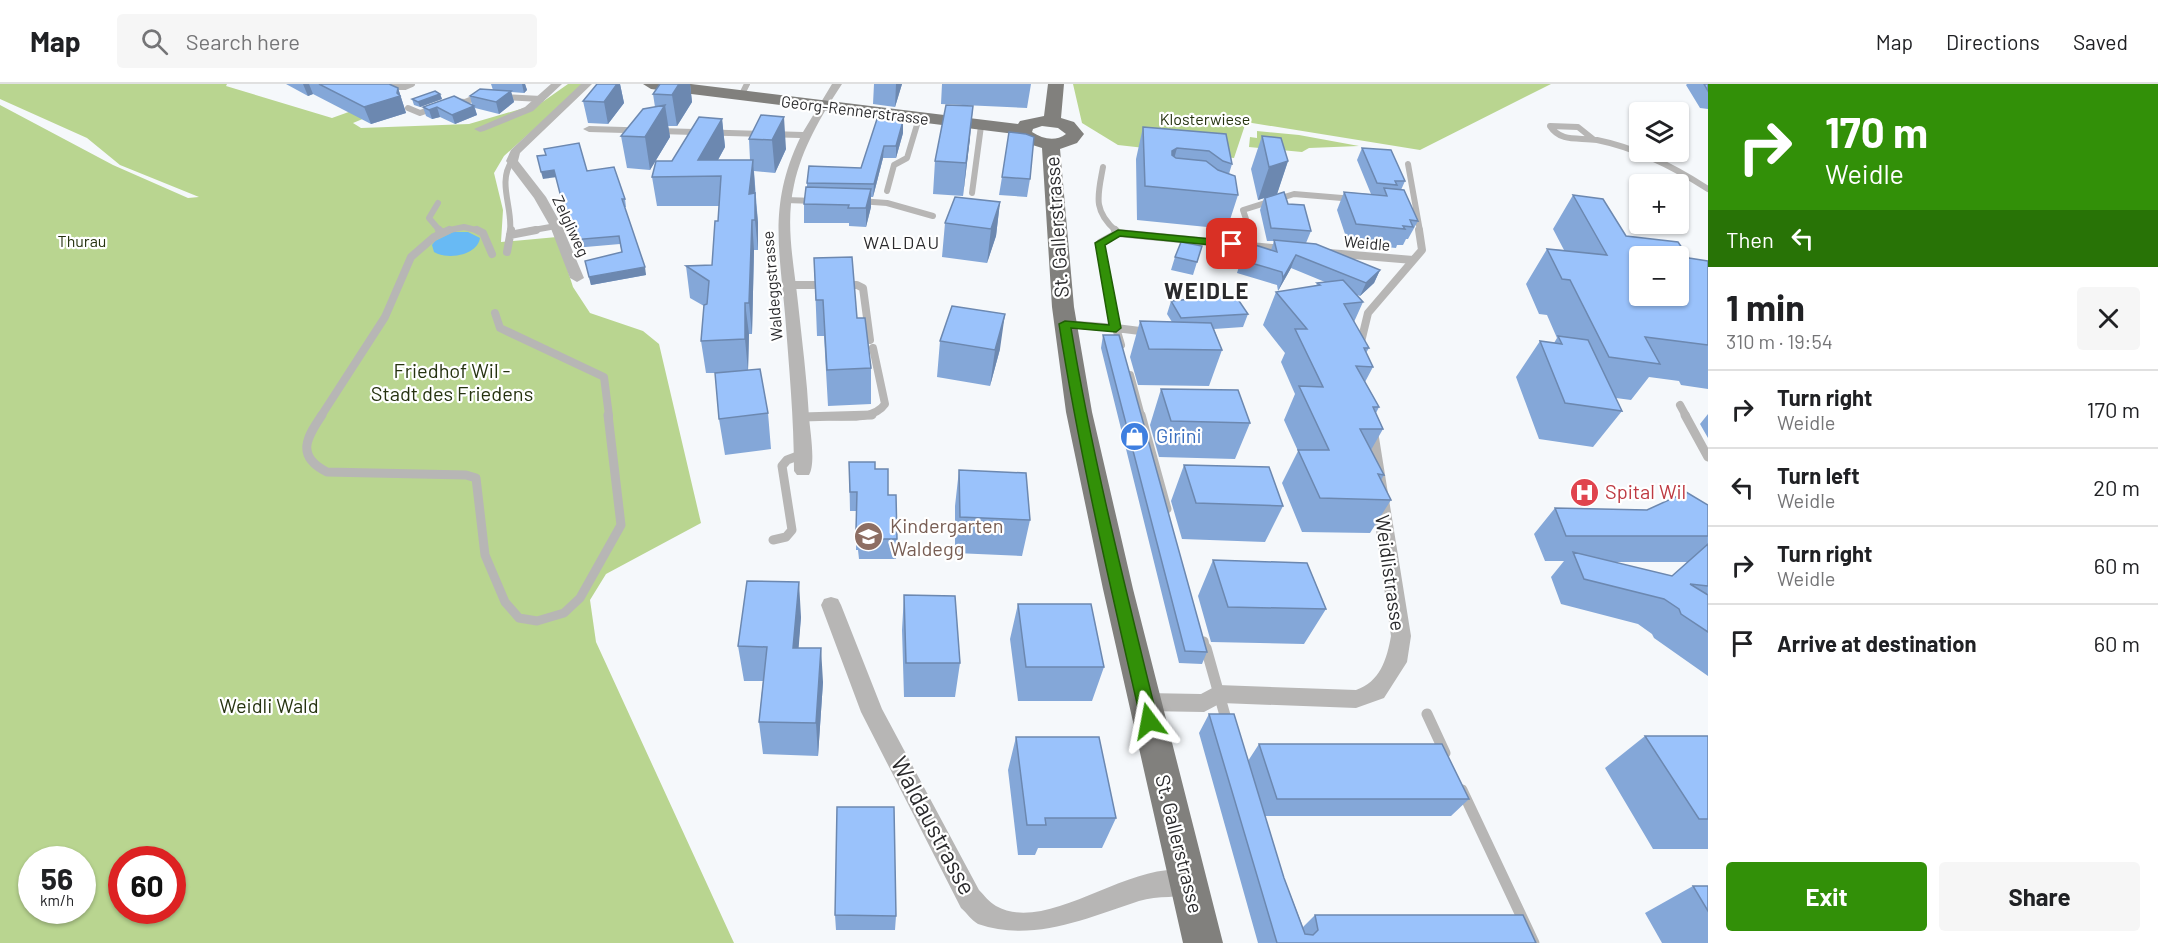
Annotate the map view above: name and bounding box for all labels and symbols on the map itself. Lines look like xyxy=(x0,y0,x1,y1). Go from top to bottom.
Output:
street label: Georg-Rennerstrasse xyxy=(780,91,930,128)
park label: Klosterwiese xyxy=(1160,109,1250,128)
street label: St. Gallerstrasse xyxy=(1039,155,1073,299)
street label: Zelgliweg xyxy=(549,192,594,260)
pin xyxy=(1206,218,1257,269)
street label: Waldeggstrasse xyxy=(757,230,786,342)
park label: Thurau xyxy=(58,231,106,250)
district label: WALDAU xyxy=(863,231,941,253)
street label: Weidle xyxy=(1343,231,1391,254)
district label: WEIDLE xyxy=(1164,277,1250,303)
park label: Friedhof Wil - Stadt des Friedens xyxy=(371,358,533,405)
shop icon: Girini xyxy=(1119,420,1151,452)
place label: Girini xyxy=(1156,423,1202,447)
hospital icon: Spital Wil xyxy=(1568,476,1600,508)
place label: Spital Wil xyxy=(1605,479,1686,503)
place label: Kindergarten Waldegg xyxy=(890,513,1003,560)
street label: Weidlistrasse xyxy=(1371,513,1411,632)
school or university icon: Kindergarten Waldegg xyxy=(853,521,885,553)
position arrow xyxy=(1117,689,1181,753)
park label: Weidli Wald xyxy=(219,693,319,717)
street label: Waldaustrasse xyxy=(886,751,983,900)
street label: St. Gallerstrasse xyxy=(1151,772,1209,915)
speed limit sign: 60 xyxy=(108,846,186,924)

